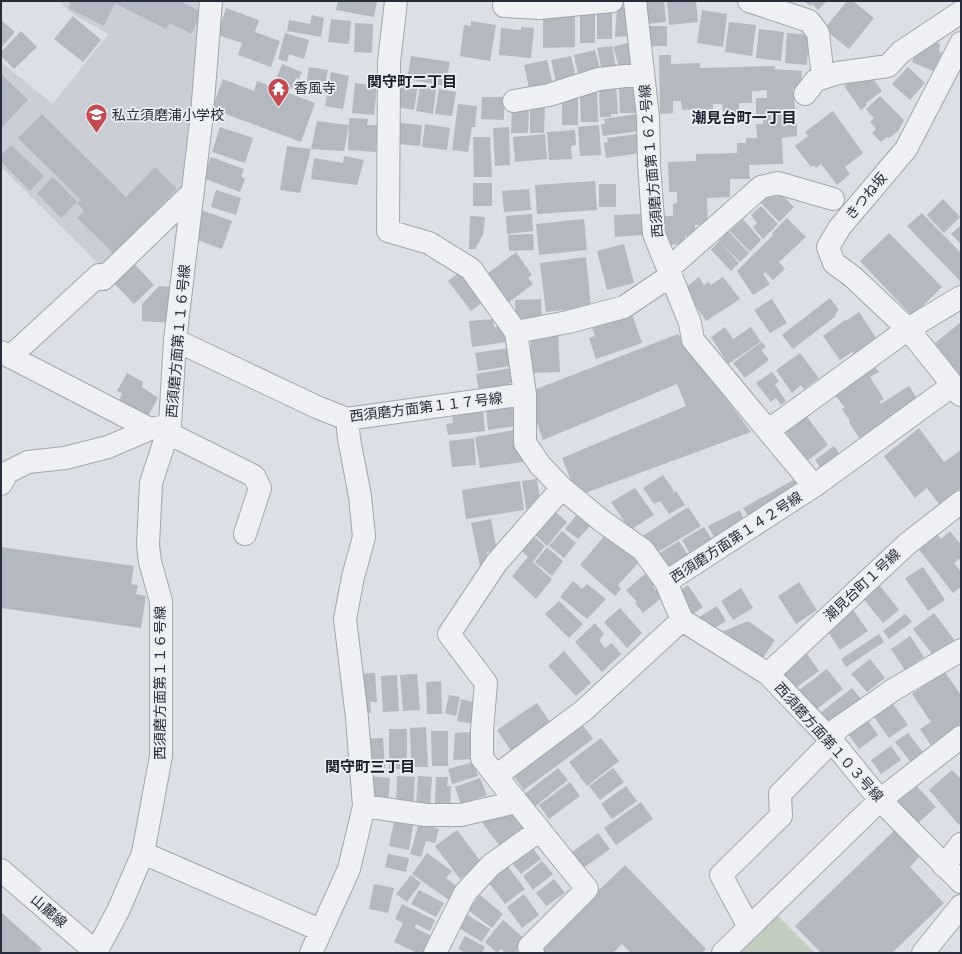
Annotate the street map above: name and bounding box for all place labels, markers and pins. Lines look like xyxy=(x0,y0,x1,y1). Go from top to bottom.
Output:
temple icon: 香風寺 xyxy=(265,75,291,108)
place label: 香風寺 xyxy=(294,80,336,96)
school or university icon: 私立須磨浦小学校 xyxy=(83,102,109,135)
place label: 私立須磨浦小学校 xyxy=(112,107,224,123)

